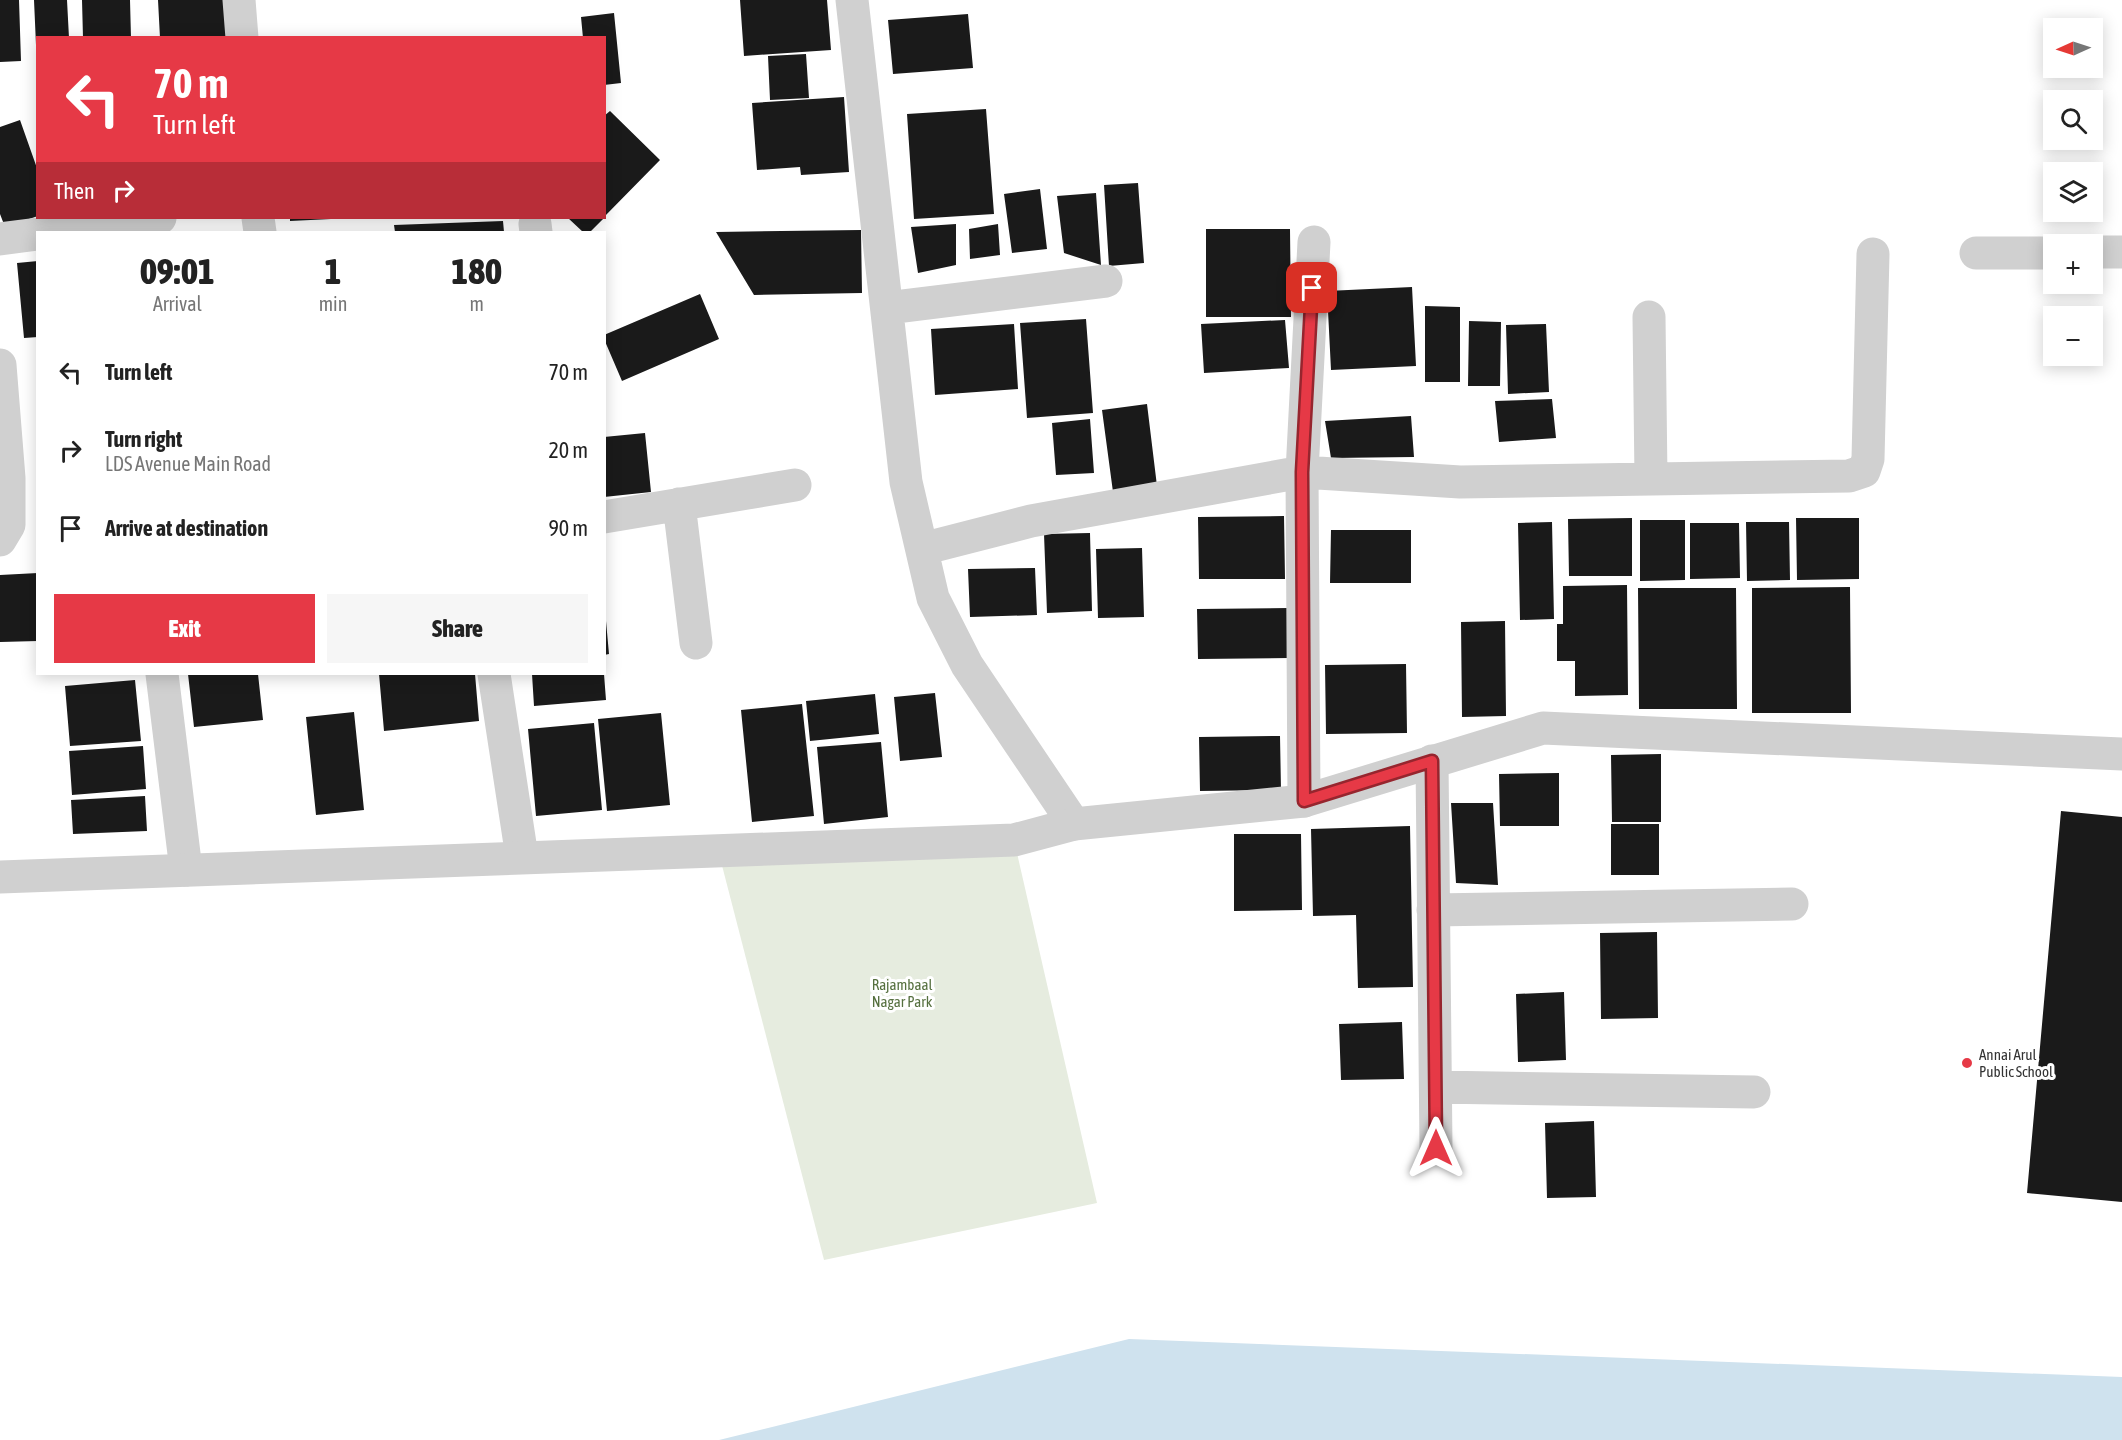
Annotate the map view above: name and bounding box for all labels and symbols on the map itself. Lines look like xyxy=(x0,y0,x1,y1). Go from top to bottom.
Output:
north arrow xyxy=(2043,18,2103,78)
pin xyxy=(1286,262,1337,313)
park label: Rajambaal Nagar Park xyxy=(872,976,933,1010)
place label: Annai Arul Public School xyxy=(1979,1046,2053,1080)
marker: Annai Arul Public School xyxy=(1960,1056,1974,1070)
position arrow xyxy=(1404,1116,1468,1180)

